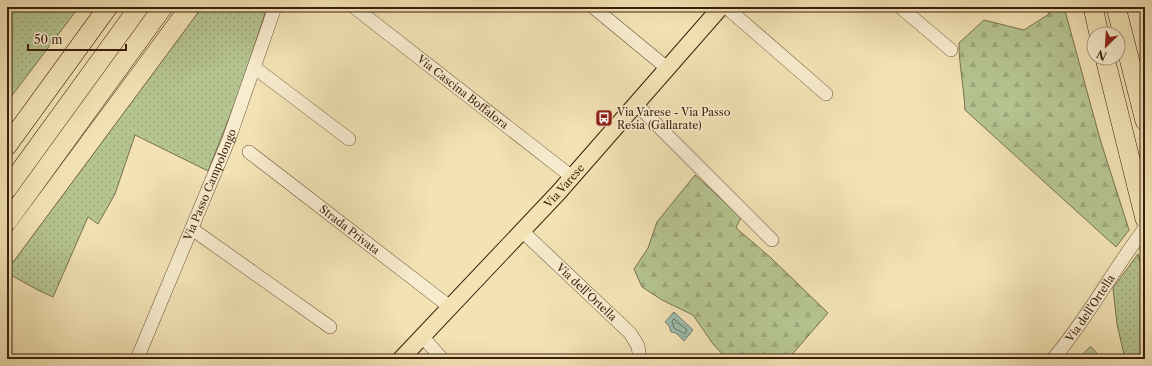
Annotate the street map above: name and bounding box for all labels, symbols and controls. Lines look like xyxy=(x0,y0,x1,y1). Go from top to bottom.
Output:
scale bar xyxy=(28,26,126,52)
north arrow xyxy=(1086,26,1126,66)
text: 50 m xyxy=(34,32,63,47)
text: N xyxy=(1094,47,1109,63)
street label: Via Cascina Boffalora xyxy=(414,51,511,132)
place label: Via Varese - Via Passo Resia (Gallarate) xyxy=(616,105,731,132)
bus stop icon: Via Varese - Via Passo Resia (Gallarate) xyxy=(594,108,614,128)
street label: Via Passo Campolongo xyxy=(180,127,239,243)
street label: Via Varese xyxy=(540,161,587,211)
street label: Strada Privata xyxy=(317,202,383,257)
street label: Via dell'Ortella xyxy=(553,260,620,324)
street label: Via dell'Ortella xyxy=(1062,272,1118,345)

